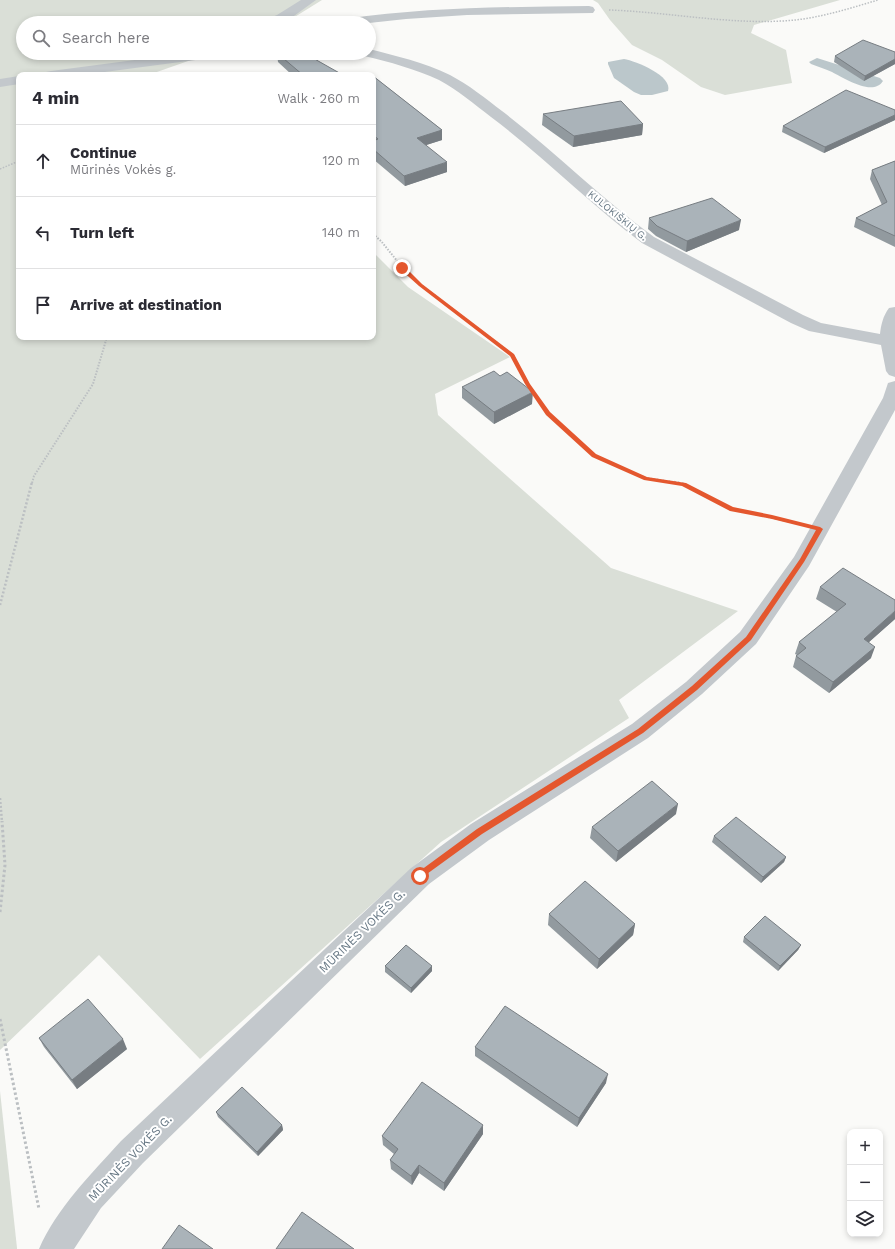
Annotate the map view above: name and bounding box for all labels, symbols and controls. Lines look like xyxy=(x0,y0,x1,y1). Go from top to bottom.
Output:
search box xyxy=(16,16,376,60)
icon: search xyxy=(30,27,52,49)
text: Search here xyxy=(62,29,150,47)
text: 4 min xyxy=(32,88,79,108)
text: Walk · 260 m xyxy=(277,91,360,106)
text: Continue xyxy=(70,144,137,162)
icon: ahead xyxy=(32,150,54,172)
text: 120 m xyxy=(322,153,360,168)
text: Mūrinės Vokės g. xyxy=(70,162,176,177)
street label: KULOKIŠKIŲ G. xyxy=(586,188,649,243)
icon: left xyxy=(32,222,54,244)
text: Turn left xyxy=(70,224,134,242)
text: 140 m xyxy=(322,225,360,240)
route end xyxy=(393,259,411,277)
icon: arrive xyxy=(32,294,54,316)
text: Arrive at destination xyxy=(70,296,222,314)
route start xyxy=(411,867,429,885)
street label: MŪRINĖS VOKĖS G. xyxy=(316,886,408,976)
street label: MŪRINĖS VOKĖS G. xyxy=(85,1112,175,1204)
map controls xyxy=(847,1129,883,1237)
button: + xyxy=(847,1129,883,1165)
button: − xyxy=(847,1165,883,1201)
button: layers xyxy=(847,1201,883,1237)

